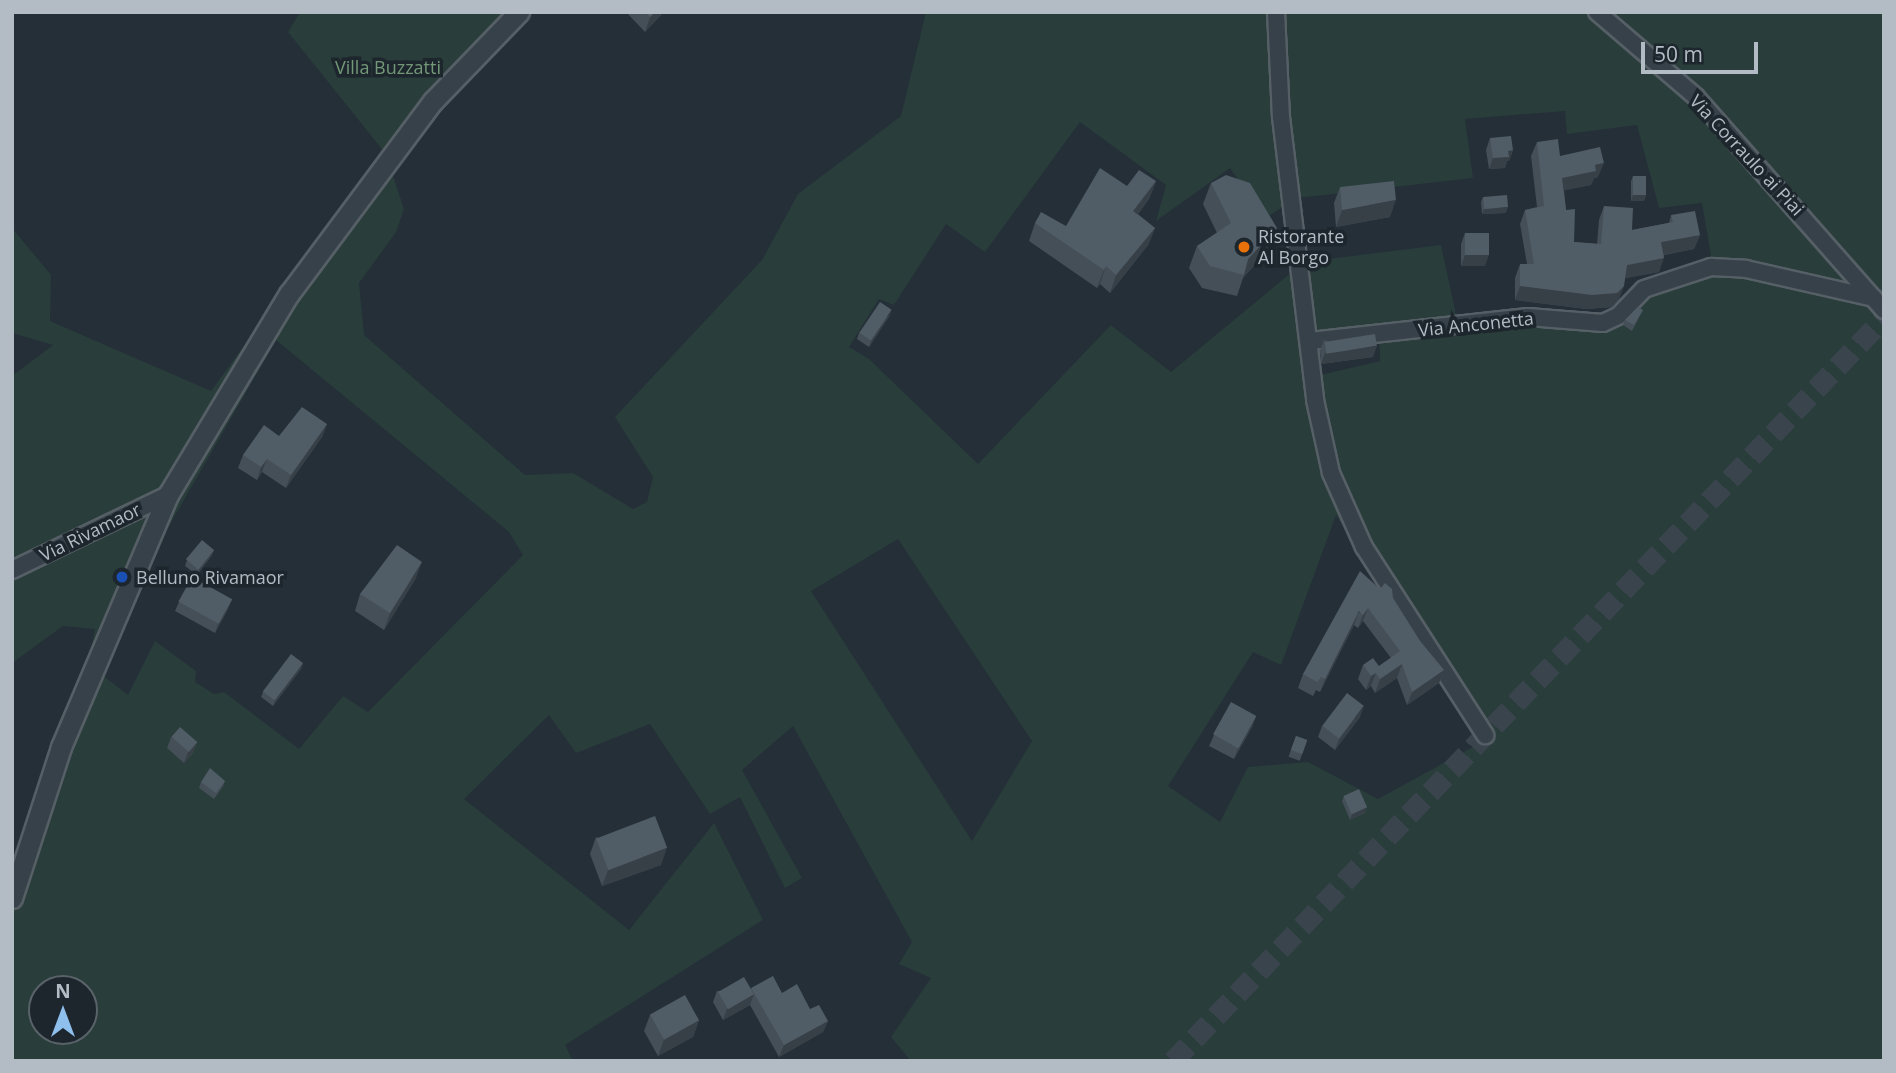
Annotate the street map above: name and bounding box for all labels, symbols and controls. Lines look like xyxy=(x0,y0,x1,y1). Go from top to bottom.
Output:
scale bar xyxy=(1644,28,1761,72)
text: 50 m xyxy=(1654,40,1703,68)
park label: Villa Buzzatti xyxy=(335,56,441,78)
street label: Via Corraulo ai Piai xyxy=(1686,90,1808,220)
place label: Ristorante Al Borgo xyxy=(1258,226,1344,268)
marker: Ristorante Al Borgo xyxy=(1236,239,1252,255)
street label: Via Anconetta xyxy=(1417,307,1535,341)
street label: Via Rivamaor xyxy=(36,498,144,566)
place label: Belluno Rivamaor xyxy=(136,566,284,588)
marker: Belluno Rivamaor xyxy=(114,569,130,585)
north arrow xyxy=(28,975,98,1045)
text: N xyxy=(55,978,71,1004)

